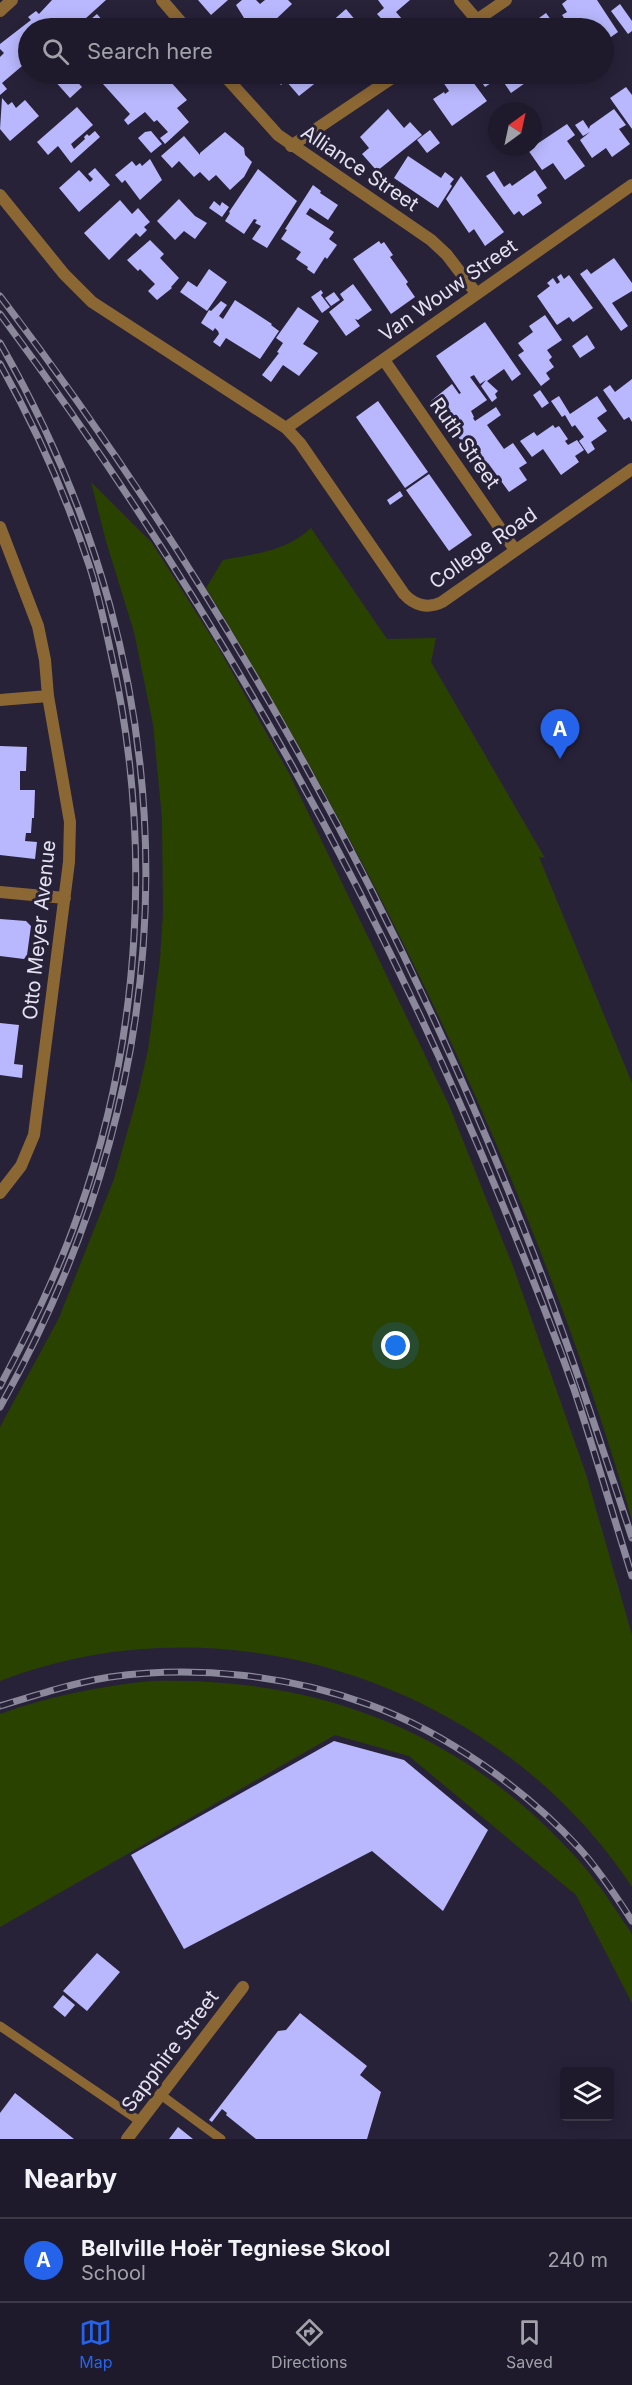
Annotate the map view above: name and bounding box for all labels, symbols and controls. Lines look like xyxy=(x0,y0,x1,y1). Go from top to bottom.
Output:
search box xyxy=(18,18,614,84)
icon: search xyxy=(39,35,72,68)
text: Search here xyxy=(87,38,213,64)
north arrow xyxy=(488,102,542,156)
street label: Alliance Street xyxy=(297,120,424,216)
street label: Van Wouw Street xyxy=(375,233,522,346)
street label: Ruth Street xyxy=(425,393,505,493)
street label: College Road xyxy=(425,502,541,594)
pin: A xyxy=(540,710,580,759)
street label: Otto Meyer Avenue xyxy=(18,839,60,1021)
your location xyxy=(381,1331,410,1360)
street label: Sapphire Street xyxy=(116,1985,224,2117)
map controls xyxy=(560,2067,614,2121)
button: layers xyxy=(560,2067,614,2121)
text: Nearby xyxy=(24,2163,117,2194)
text: Bellville Hoër Tegniese Skool xyxy=(81,2235,390,2261)
text: A xyxy=(36,2248,51,2272)
text: 240 m xyxy=(547,2248,608,2272)
text: School xyxy=(81,2261,146,2285)
tab: Map xyxy=(79,2316,113,2372)
tab: Directions xyxy=(271,2316,347,2372)
tab: Saved xyxy=(506,2316,553,2372)

